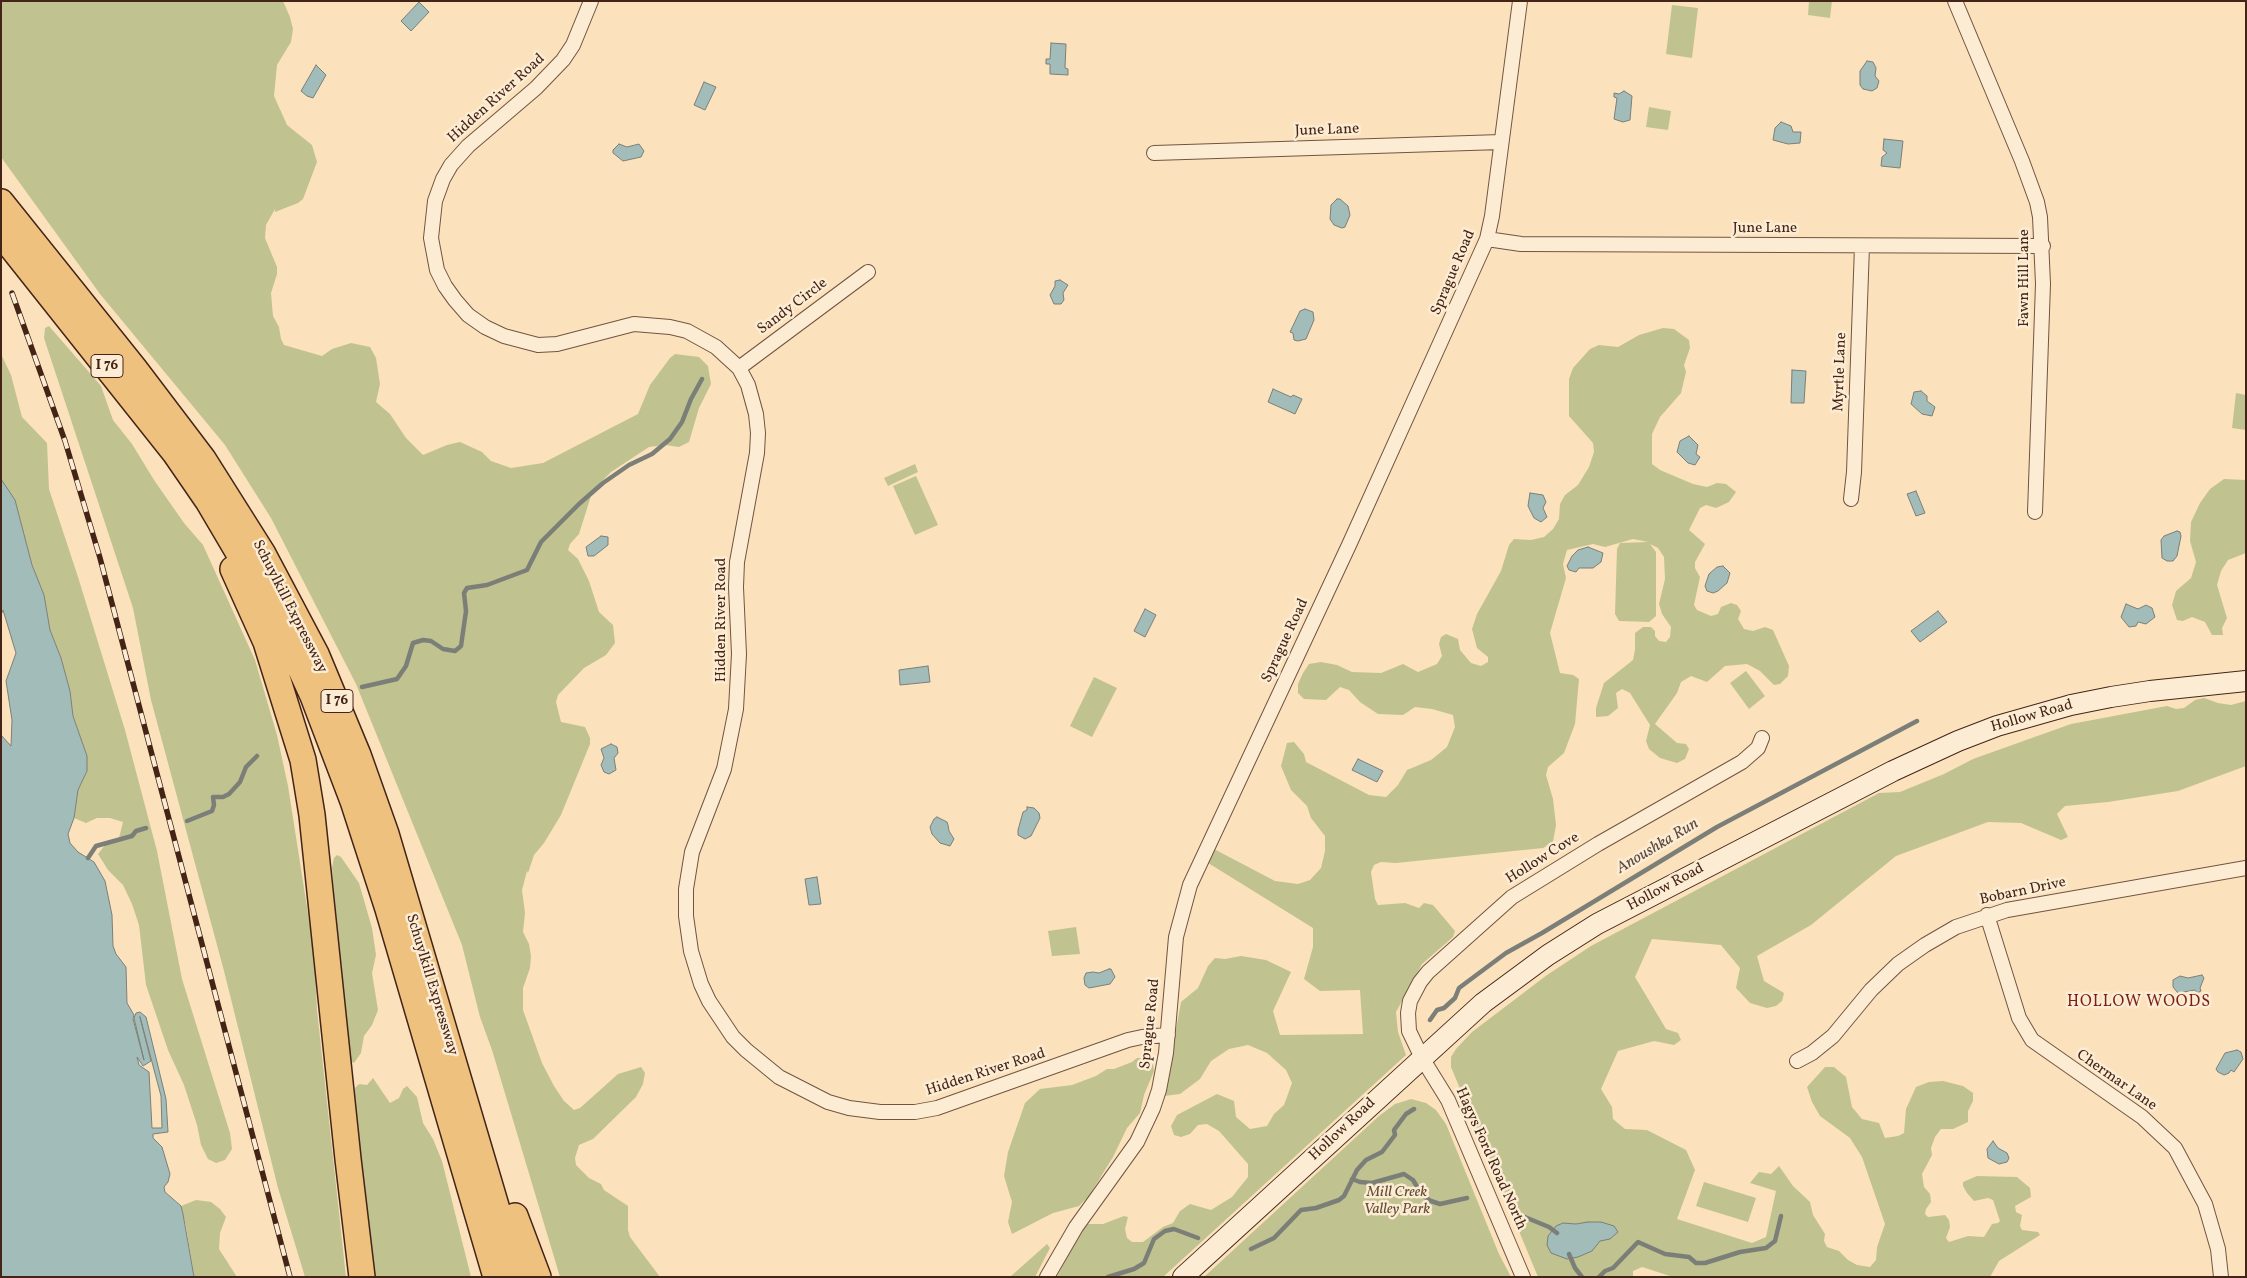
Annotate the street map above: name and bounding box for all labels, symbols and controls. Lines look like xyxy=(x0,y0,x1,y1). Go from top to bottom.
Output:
street label: Hidden River Road xyxy=(445,51,549,147)
street label: June Lane xyxy=(1295,121,1359,141)
street label: June Lane xyxy=(1733,220,1797,238)
street label: Sprague Road xyxy=(1428,228,1480,318)
street label: Fawn Hill Lane xyxy=(2016,229,2034,327)
street label: Sandy Circle xyxy=(755,275,831,339)
street label: Myrtle Lane xyxy=(1831,332,1851,412)
road number: I 76 xyxy=(91,354,123,378)
street label: Schuylkill Expressway xyxy=(248,537,330,677)
street label: Hidden River Road xyxy=(713,558,731,682)
street label: Sprague Road xyxy=(1259,596,1313,686)
road number: I 76 xyxy=(321,689,353,712)
street label: Hollow Road xyxy=(1989,697,2075,737)
water label: Anoushka Run xyxy=(1614,815,1702,879)
street label: Hollow Cove xyxy=(1503,829,1583,889)
street label: Hollow Road xyxy=(1625,860,1707,916)
street label: Bobarn Drive xyxy=(1978,874,2068,910)
street label: Schuylkill Expressway xyxy=(401,912,461,1058)
street label: Sprague Road xyxy=(1137,978,1165,1070)
district label: HOLLOW WOODS xyxy=(2065,993,2213,1013)
street label: Hidden River Road xyxy=(924,1045,1048,1101)
street label: Chermar Lane xyxy=(2072,1047,2160,1115)
street label: Hagys Ford Road North xyxy=(1450,1085,1530,1233)
street label: Hollow Road xyxy=(1306,1095,1380,1165)
park label: Mill Creek Valley Park xyxy=(1364,1184,1430,1219)

